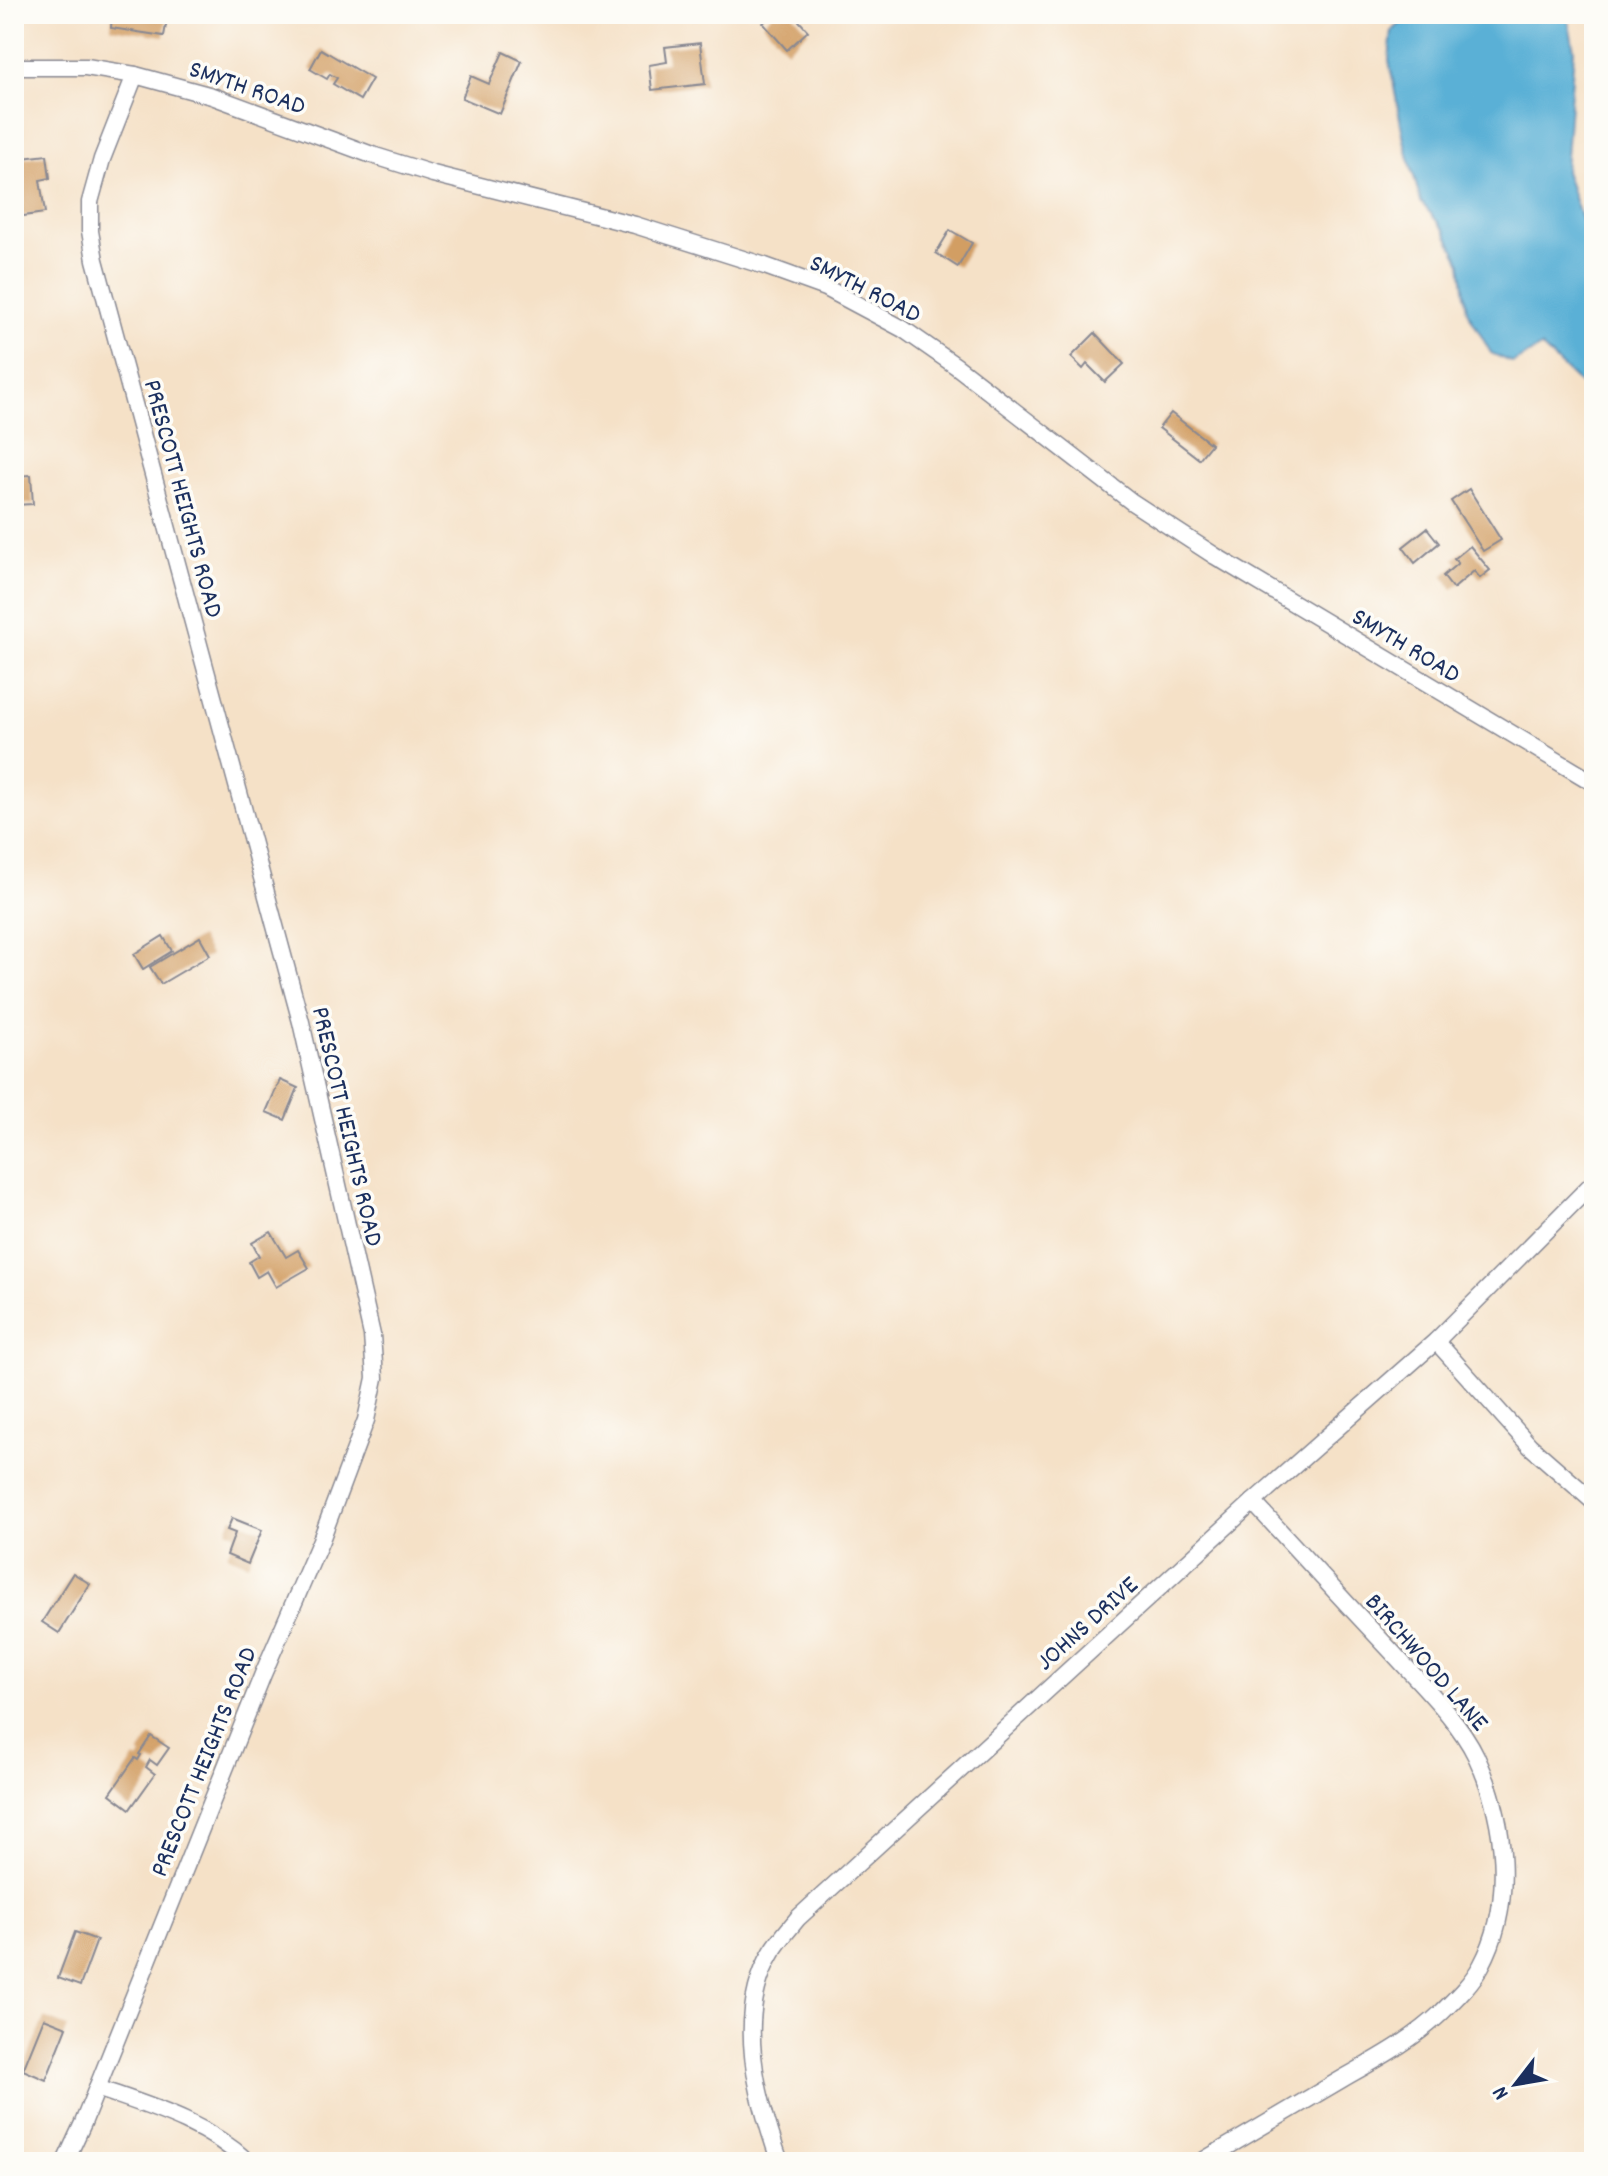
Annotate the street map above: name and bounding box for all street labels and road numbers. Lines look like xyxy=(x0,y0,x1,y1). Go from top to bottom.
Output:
street label: SMYTH ROAD xyxy=(184,52,310,127)
street label: SMYTH ROAD xyxy=(802,246,927,334)
street label: PRESCOTT HEIGHTS ROAD xyxy=(132,376,231,622)
street label: SMYTH ROAD xyxy=(1344,600,1467,694)
street label: PRESCOTT HEIGHTS ROAD xyxy=(300,1003,391,1250)
street label: JOHNS DRIVE xyxy=(1029,1568,1148,1681)
street label: BIRCHWOOD LANE xyxy=(1355,1586,1496,1741)
street label: PRESCOTT HEIGHTS ROAD xyxy=(142,1642,268,1883)

